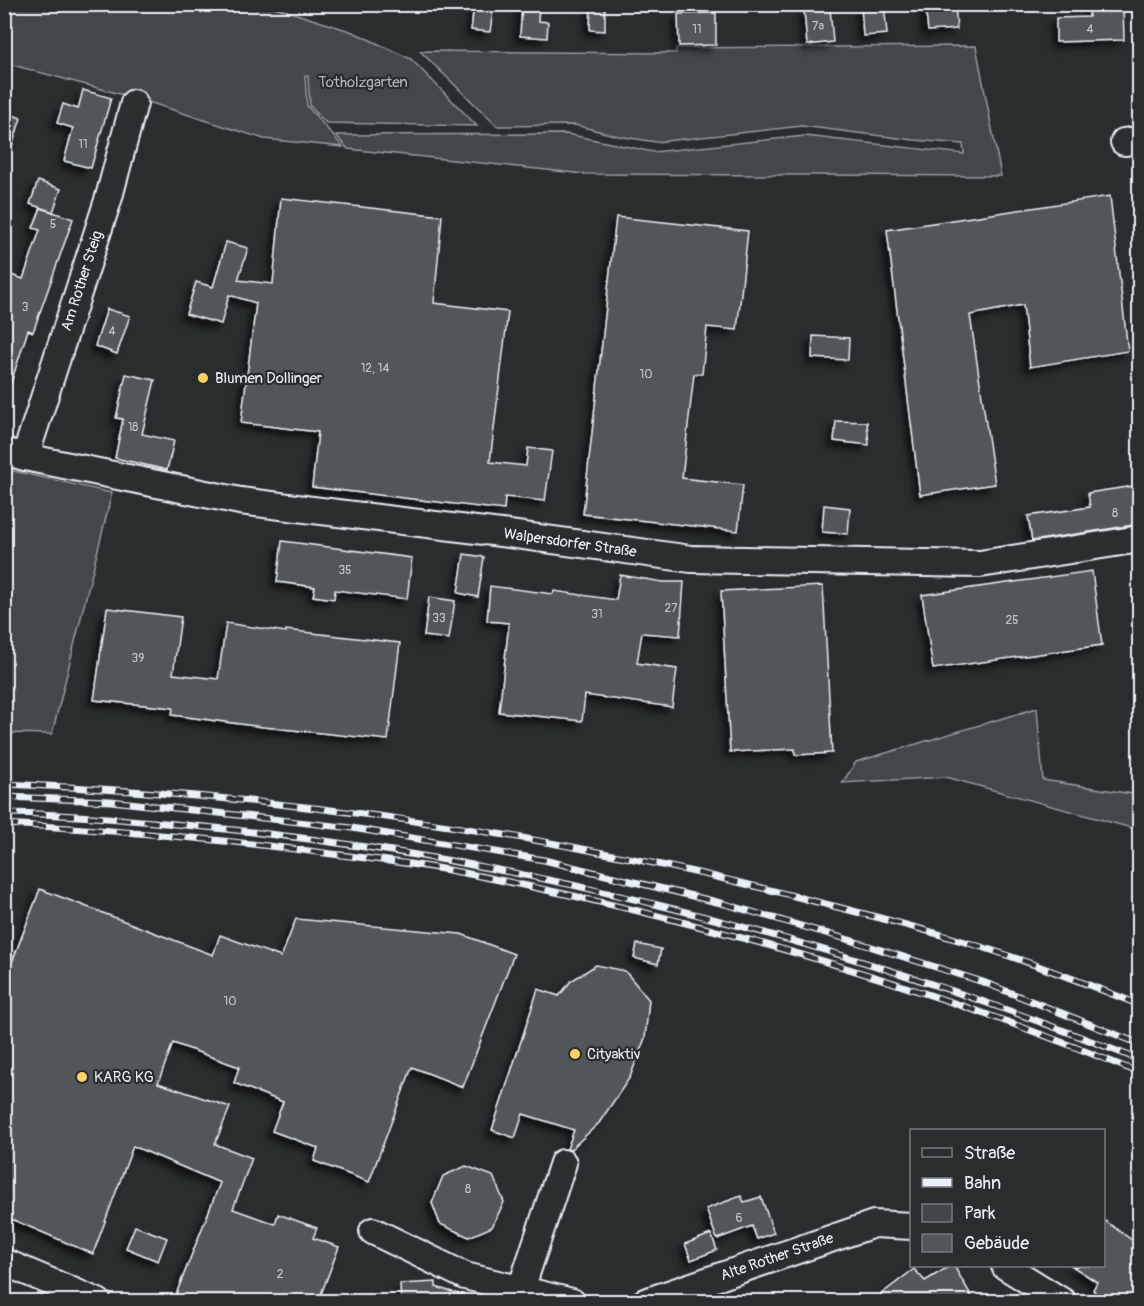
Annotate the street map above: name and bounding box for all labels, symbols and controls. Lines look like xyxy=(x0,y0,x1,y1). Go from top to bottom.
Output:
house number: 7a xyxy=(812,19,824,34)
house number: 11 xyxy=(692,22,702,37)
house number: 4 xyxy=(1087,22,1094,37)
park label: Totholzgarten xyxy=(318,73,408,92)
house number: 11 xyxy=(78,137,88,152)
house number: 5 xyxy=(50,217,56,232)
street label: Am Rother Steig xyxy=(57,228,107,334)
house number: 3 xyxy=(22,300,29,315)
house number: 4 xyxy=(109,324,116,339)
house number: 12, 14 xyxy=(361,361,389,376)
house number: 10 xyxy=(640,367,652,382)
place label: Blumen Dollinger xyxy=(215,369,323,388)
marker: Blumen Dollinger xyxy=(196,371,210,385)
house number: 18 xyxy=(128,420,138,435)
house number: 8 xyxy=(1112,506,1118,521)
street label: Walpersdorfer Straße xyxy=(502,524,638,562)
house number: 35 xyxy=(338,563,352,578)
house number: 27 xyxy=(664,601,678,616)
house number: 31 xyxy=(591,607,603,622)
house number: 33 xyxy=(432,611,446,626)
house number: 25 xyxy=(1005,613,1019,628)
house number: 39 xyxy=(132,651,144,666)
house number: 10 xyxy=(224,994,236,1009)
place label: Cityaktiv xyxy=(587,1045,641,1064)
marker: Cityaktiv xyxy=(568,1047,582,1061)
place label: KARG KG xyxy=(94,1068,154,1087)
marker: KARG KG xyxy=(75,1070,89,1084)
legend xyxy=(910,1129,1105,1267)
text: Straße xyxy=(964,1142,1015,1165)
text: Bahn xyxy=(964,1172,1001,1195)
house number: 8 xyxy=(465,1182,471,1197)
text: Park xyxy=(964,1202,996,1225)
house number: 6 xyxy=(736,1211,743,1226)
street label: Alte Rother Straße xyxy=(718,1229,837,1285)
text: Gebäude xyxy=(964,1232,1029,1255)
house number: 2 xyxy=(277,1267,284,1282)

